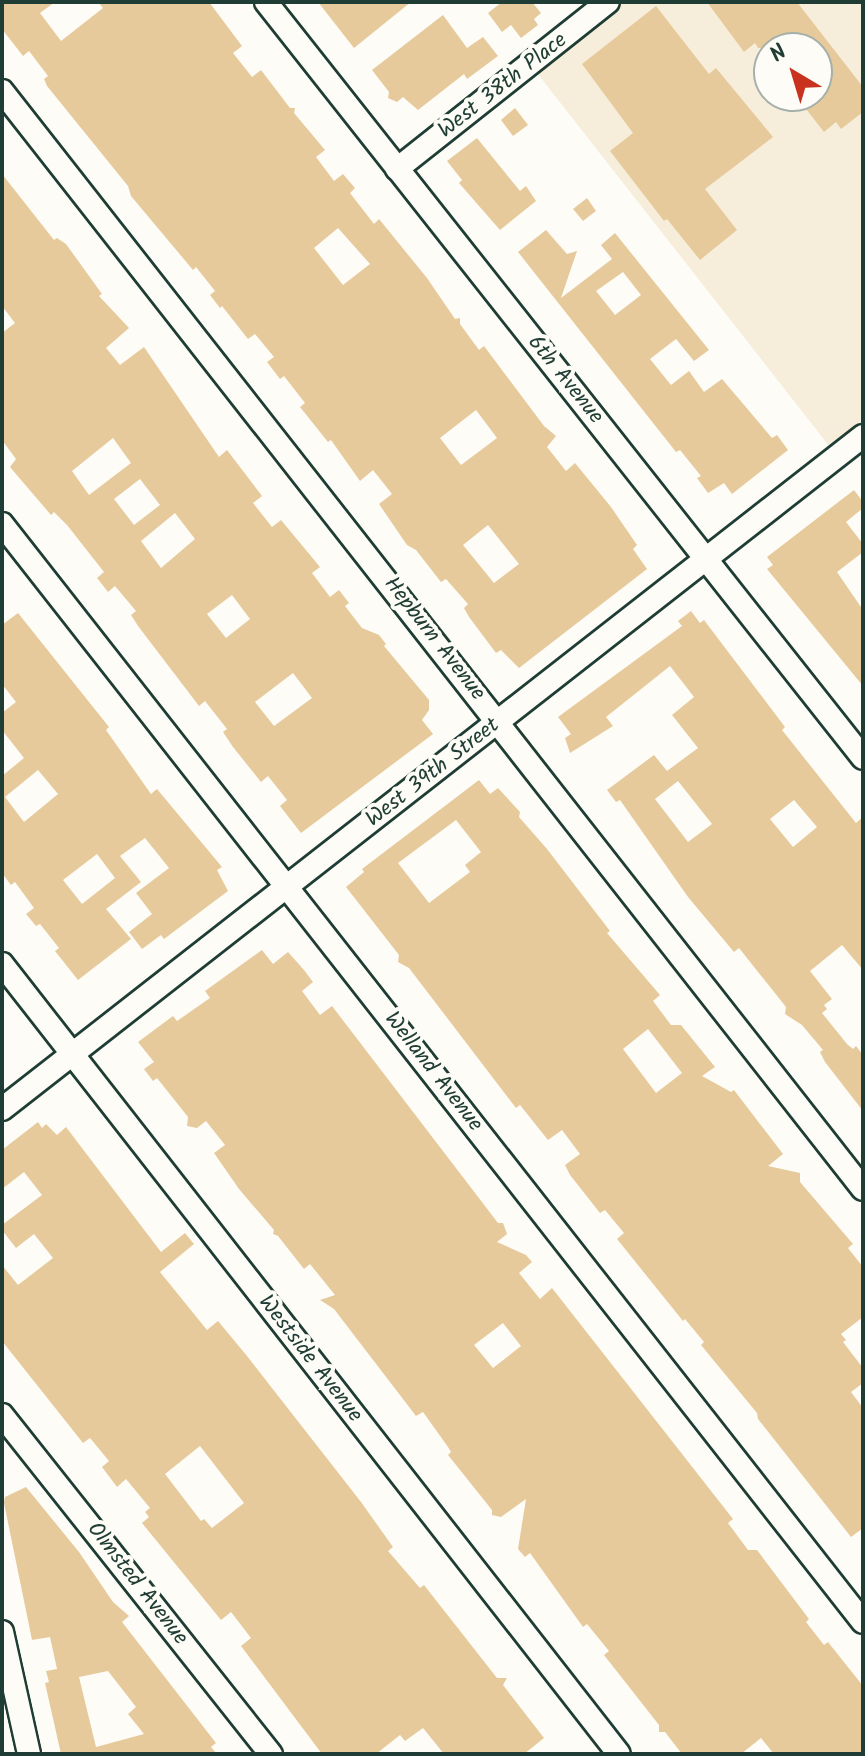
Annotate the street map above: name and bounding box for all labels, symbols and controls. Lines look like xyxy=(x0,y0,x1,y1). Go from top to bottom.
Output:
street label: West 38th Place xyxy=(433,28,573,144)
north arrow xyxy=(753,32,833,112)
text: N xyxy=(763,36,795,72)
street label: 6th Avenue xyxy=(521,330,609,430)
street label: Hepburn Avenue xyxy=(377,572,491,706)
street label: West 39th Street xyxy=(361,713,505,833)
street label: Welland Avenue xyxy=(378,1007,488,1137)
street label: Westside Avenue xyxy=(252,1290,368,1428)
street label: Olmsted Avenue xyxy=(81,1517,193,1651)

